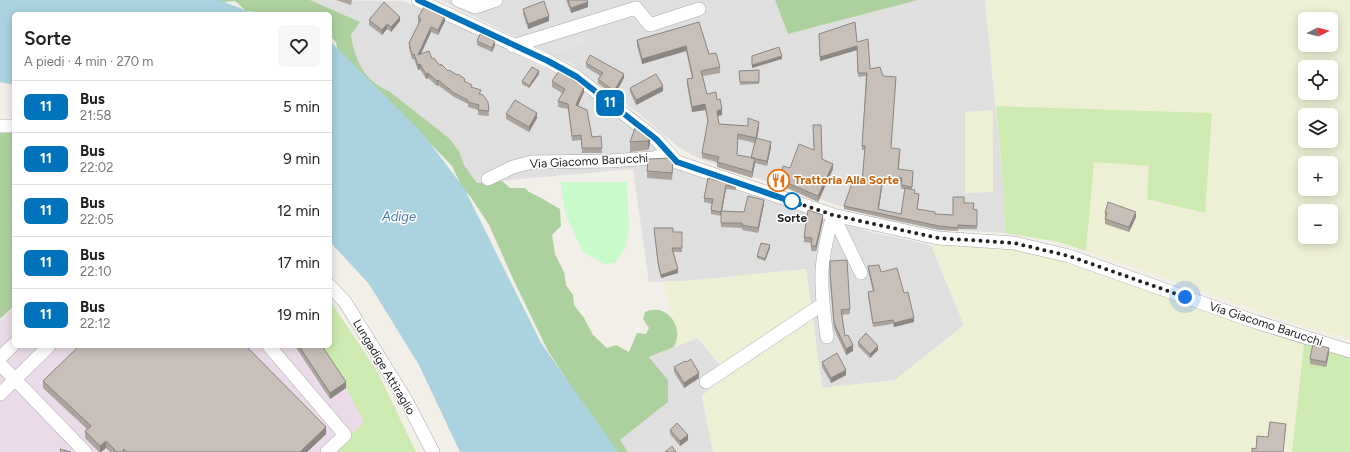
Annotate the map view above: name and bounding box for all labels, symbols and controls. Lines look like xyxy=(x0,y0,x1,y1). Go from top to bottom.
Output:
north arrow xyxy=(1298,12,1338,52)
map controls xyxy=(1298,12,1338,244)
button: heart xyxy=(278,25,320,67)
text: Sorte xyxy=(24,27,71,50)
text: A piedi · 4 min · 270 m xyxy=(24,54,153,69)
button: locate xyxy=(1298,60,1338,100)
text: Bus xyxy=(80,90,105,108)
line badge: 11 xyxy=(592,90,628,116)
text: 11 xyxy=(604,94,616,111)
text: 11 xyxy=(40,98,52,115)
text: 5 min xyxy=(283,98,320,116)
text: 21:58 xyxy=(80,108,111,123)
button: layers xyxy=(1298,108,1338,148)
text: Bus xyxy=(80,142,105,160)
text: 11 xyxy=(40,150,52,167)
text: 9 min xyxy=(283,150,320,168)
street label: Via Giacomo Barucchi xyxy=(529,151,649,171)
button: + xyxy=(1298,156,1338,196)
text: 22:02 xyxy=(80,160,113,175)
restaurant icon: Trattoria Alla Sorte xyxy=(766,167,792,193)
place label: Trattoria Alla Sorte xyxy=(794,173,899,187)
marker: Sorte xyxy=(783,192,801,210)
text: Bus xyxy=(80,194,105,212)
text: 11 xyxy=(40,202,52,219)
text: 12 min xyxy=(277,202,320,220)
button: − xyxy=(1298,204,1338,244)
water label: Adige xyxy=(381,209,416,224)
place label: Sorte xyxy=(777,211,807,225)
text: 22:05 xyxy=(80,212,114,227)
text: Bus xyxy=(80,246,105,264)
text: 11 xyxy=(40,254,52,271)
text: 17 min xyxy=(277,254,320,272)
text: 22:10 xyxy=(80,264,112,279)
your location xyxy=(1175,287,1195,307)
text: Bus xyxy=(80,298,105,316)
street label: Via Giacomo Barucchi xyxy=(1208,299,1324,349)
text: 11 xyxy=(40,306,52,323)
text: 19 min xyxy=(277,306,320,324)
text: 22:12 xyxy=(80,316,110,331)
street label: Lungadige Attiraglio xyxy=(350,317,418,417)

